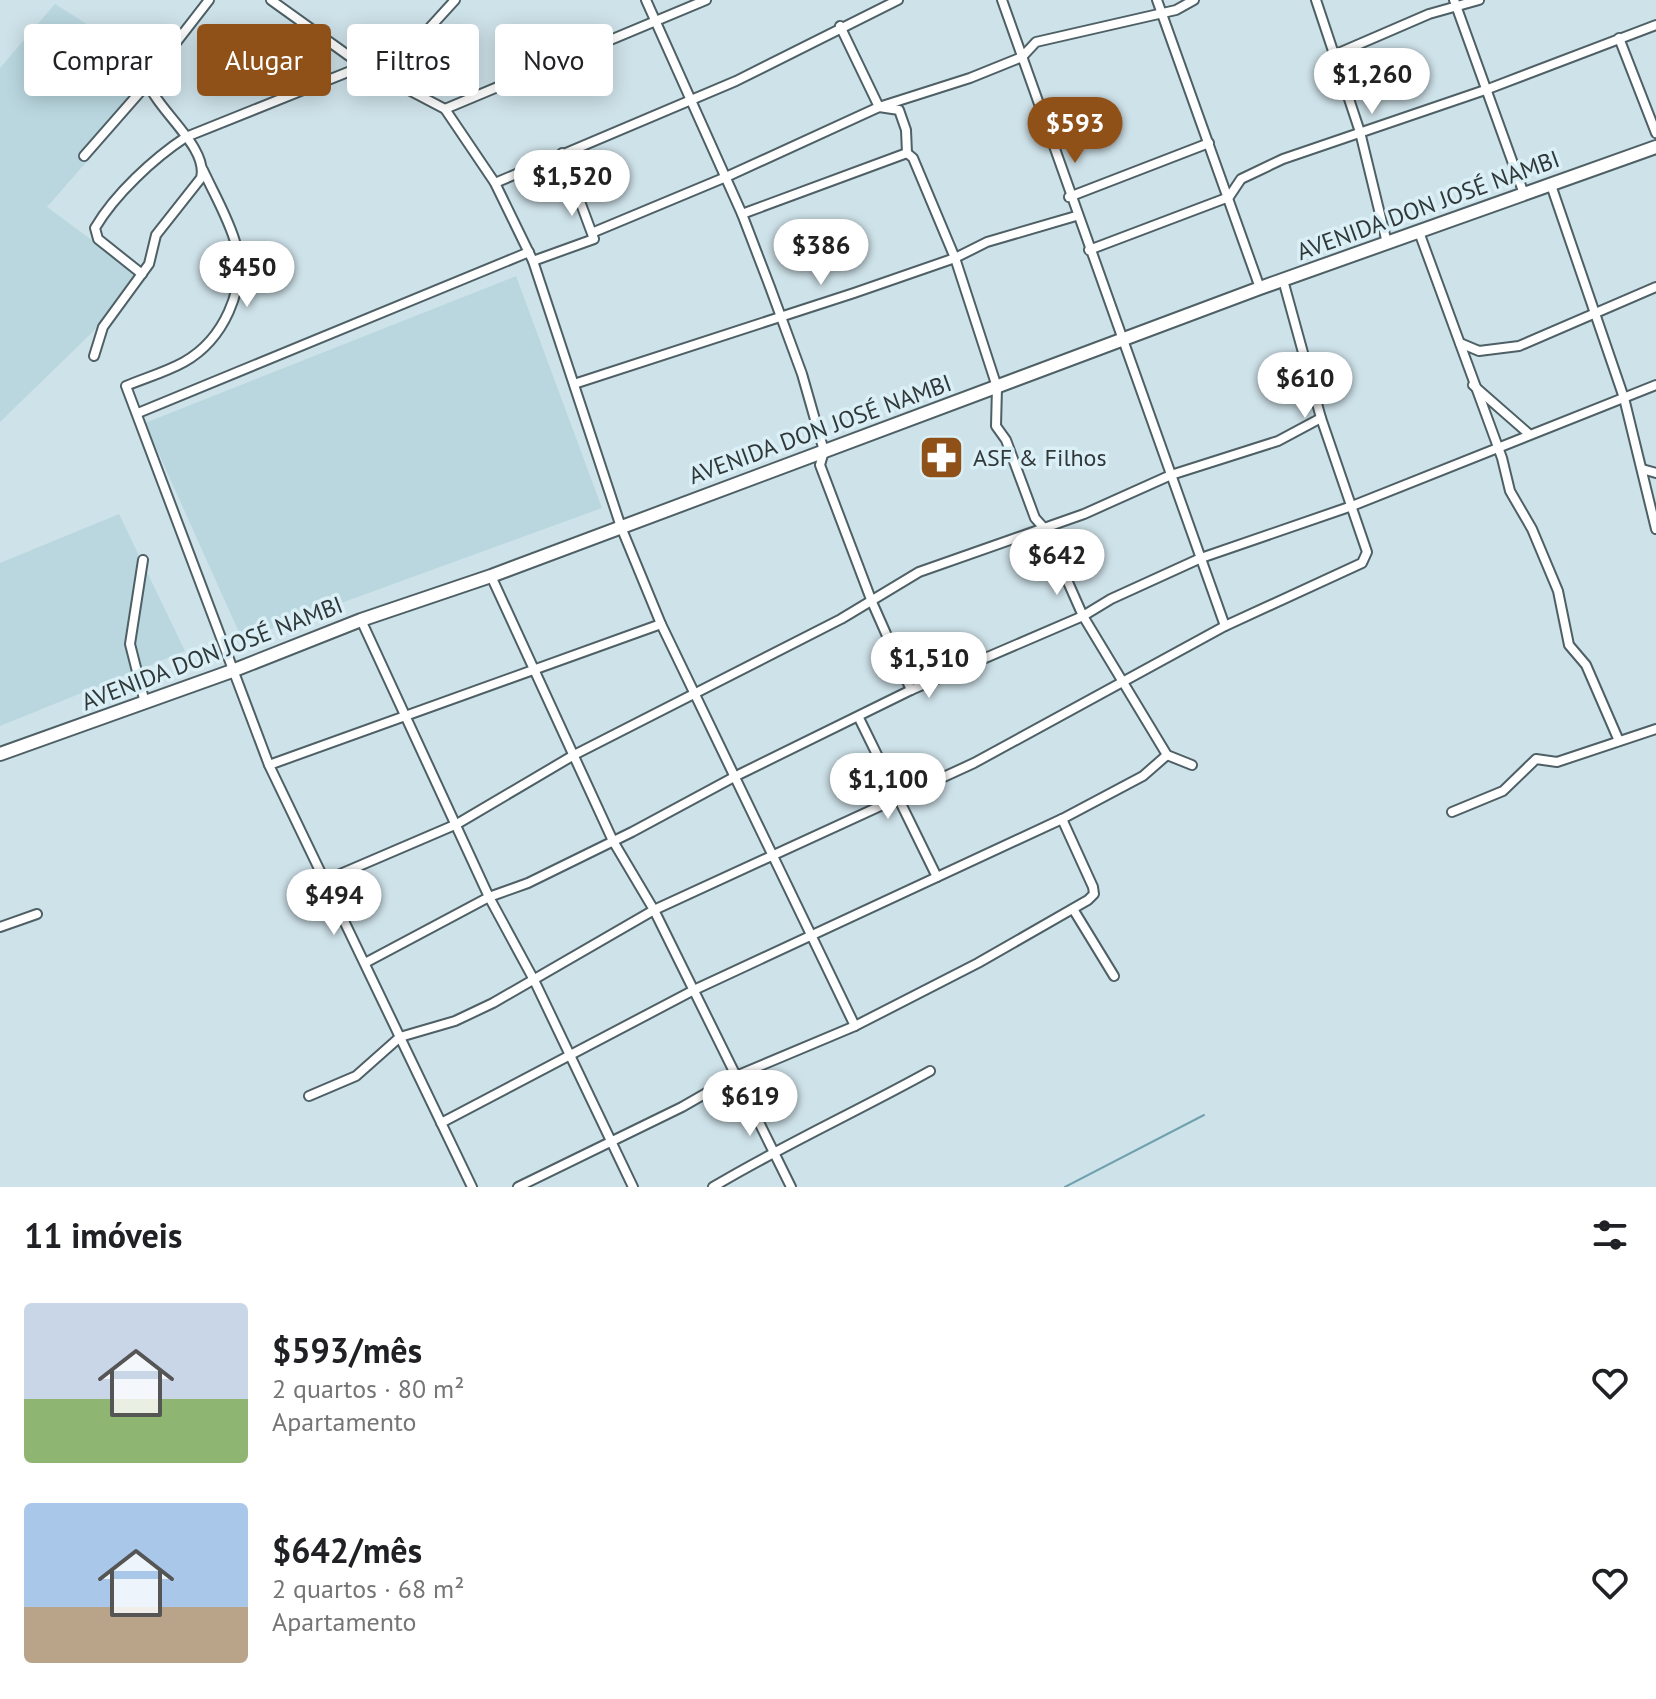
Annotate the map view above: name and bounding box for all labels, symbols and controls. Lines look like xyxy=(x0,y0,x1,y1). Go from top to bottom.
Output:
chip: Comprar xyxy=(24,24,181,96)
chip: Alugar xyxy=(197,24,331,96)
chip: Filtros xyxy=(347,24,479,96)
chip: Novo xyxy=(495,24,613,96)
pin: $1,260 xyxy=(1307,48,1437,116)
text: $1,260 xyxy=(1332,57,1412,90)
pin: $593 xyxy=(1028,97,1122,165)
text: $593 xyxy=(1046,106,1104,139)
street label: AVENIDA DON JOSÉ NAMBI xyxy=(1292,143,1564,267)
pin: $1,520 xyxy=(507,150,637,218)
text: $1,520 xyxy=(532,159,612,192)
pin: $386 xyxy=(774,219,868,287)
text: $386 xyxy=(792,228,850,261)
pin: $450 xyxy=(200,241,294,309)
text: $450 xyxy=(218,250,276,283)
pin: $610 xyxy=(1258,352,1352,420)
text: $610 xyxy=(1276,361,1334,394)
street label: AVENIDA DON JOSÉ NAMBI xyxy=(684,367,956,491)
pharmacy icon: ASF & Filhos xyxy=(918,433,966,481)
place label: ASF & Filhos xyxy=(973,442,1107,473)
pin: $642 xyxy=(1010,529,1104,597)
text: $642 xyxy=(1028,538,1086,571)
street label: AVENIDA DON JOSÉ NAMBI xyxy=(77,589,347,717)
pin: $1,510 xyxy=(864,632,994,700)
text: $1,510 xyxy=(889,641,969,674)
pin: $1,100 xyxy=(823,753,953,821)
text: $1,100 xyxy=(848,762,928,795)
pin: $494 xyxy=(287,869,381,937)
text: $494 xyxy=(305,878,363,911)
pin: $619 xyxy=(703,1070,797,1138)
text: $619 xyxy=(721,1079,779,1112)
text: 11 imóveis xyxy=(24,1213,182,1257)
icon: filters xyxy=(1588,1213,1632,1257)
text: $593/mês xyxy=(272,1328,422,1372)
icon: home xyxy=(88,1335,184,1431)
icon: heart xyxy=(1588,1361,1632,1405)
text: 2 quartos · 80 m² xyxy=(272,1372,464,1405)
text: Apartamento xyxy=(272,1405,417,1438)
text: $642/mês xyxy=(272,1528,422,1572)
icon: home xyxy=(88,1535,184,1631)
icon: heart xyxy=(1588,1561,1632,1605)
text: 2 quartos · 68 m² xyxy=(272,1572,464,1605)
text: Apartamento xyxy=(272,1605,417,1638)

